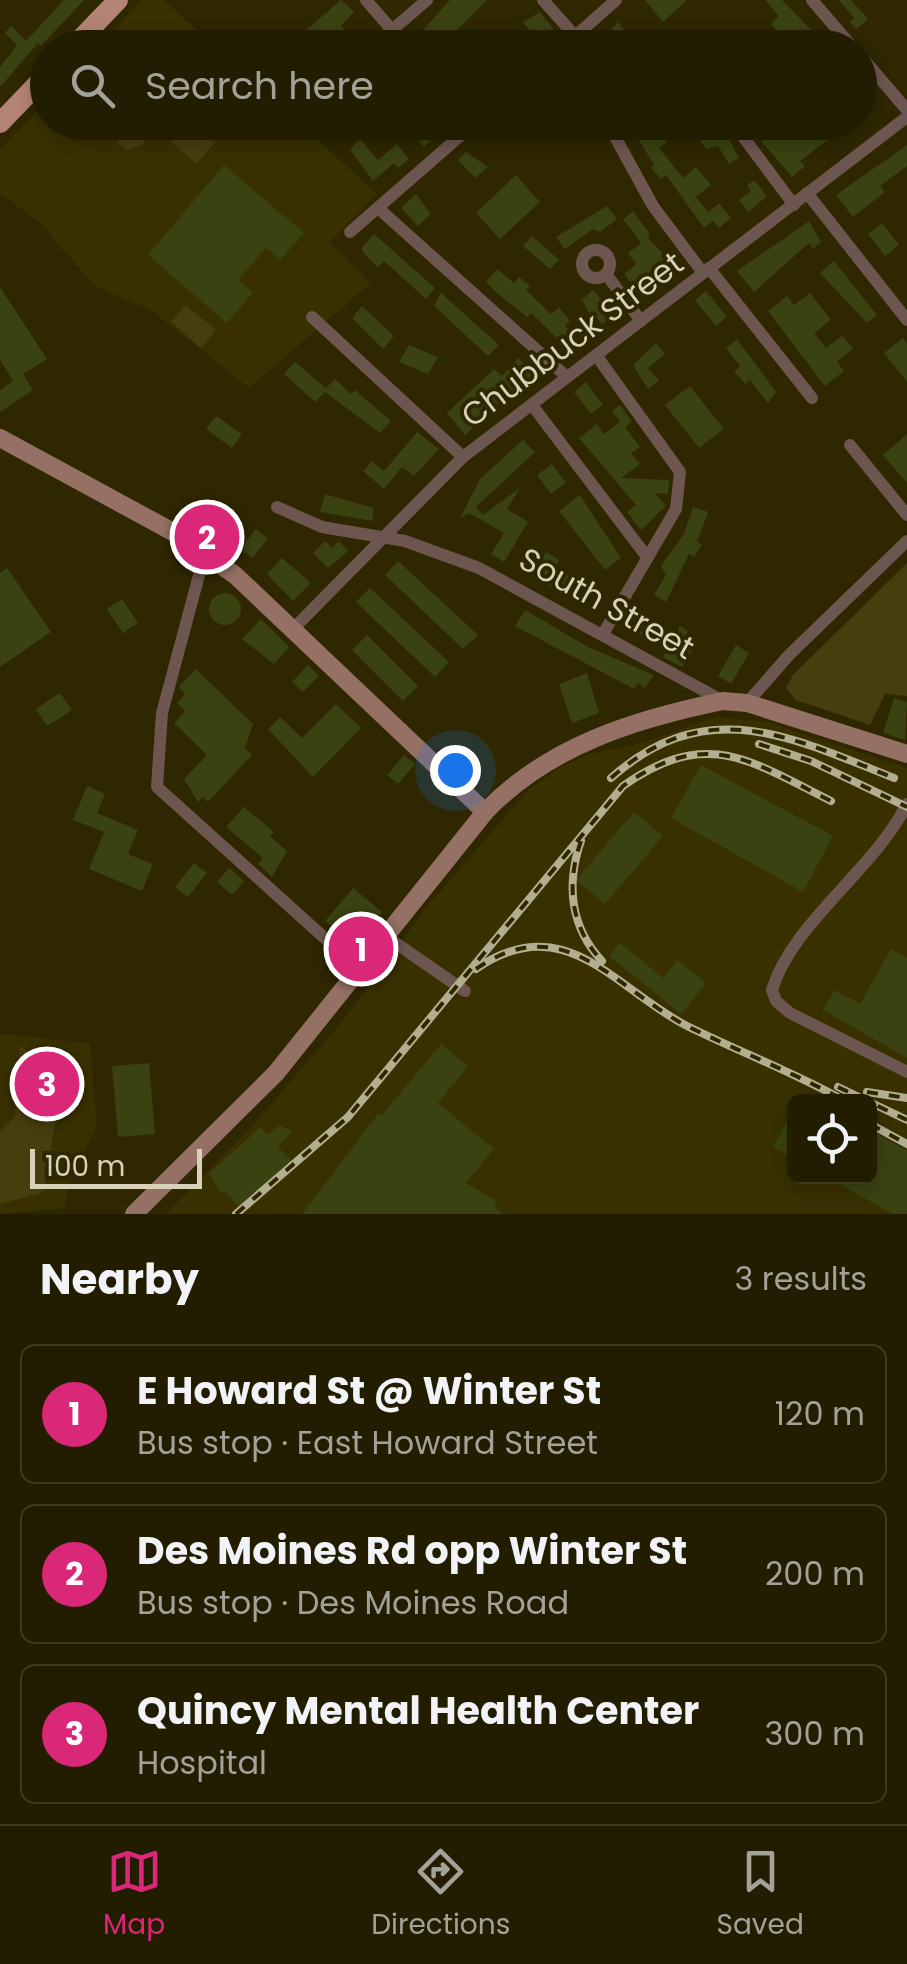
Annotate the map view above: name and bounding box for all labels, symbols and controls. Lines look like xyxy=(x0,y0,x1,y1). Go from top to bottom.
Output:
search box xyxy=(30,30,877,140)
icon: search xyxy=(65,58,120,113)
text: Search here xyxy=(145,59,374,112)
street label: Chubbuck Street xyxy=(452,241,692,437)
pin: 2 xyxy=(174,500,240,574)
street label: South Street xyxy=(511,536,703,670)
your location xyxy=(430,745,481,796)
pin: 1 xyxy=(328,912,394,986)
pin: 3 xyxy=(15,1046,80,1122)
map controls xyxy=(787,1094,877,1184)
button: locate xyxy=(787,1094,877,1184)
scale bar xyxy=(30,1144,202,1188)
text: 100 m xyxy=(45,1147,125,1186)
text: Nearby xyxy=(40,1250,199,1309)
text: 3 results xyxy=(734,1256,867,1301)
text: E Howard St @ Winter St xyxy=(137,1364,601,1417)
text: 1 xyxy=(68,1391,81,1436)
text: 120 m xyxy=(775,1391,865,1436)
text: Bus stop · East Howard Street xyxy=(137,1420,598,1465)
text: Des Moines Rd opp Winter St xyxy=(137,1524,687,1577)
text: 2 xyxy=(65,1551,84,1596)
text: 200 m xyxy=(765,1551,865,1596)
text: Bus stop · Des Moines Road xyxy=(137,1580,569,1625)
text: Quincy Mental Health Center xyxy=(137,1684,699,1737)
text: 3 xyxy=(65,1711,84,1756)
text: 300 m xyxy=(764,1711,865,1756)
text: Hospital xyxy=(137,1740,267,1785)
tab: Map xyxy=(103,1844,165,1946)
tab: Directions xyxy=(371,1844,510,1946)
tab: Saved xyxy=(717,1844,804,1946)

